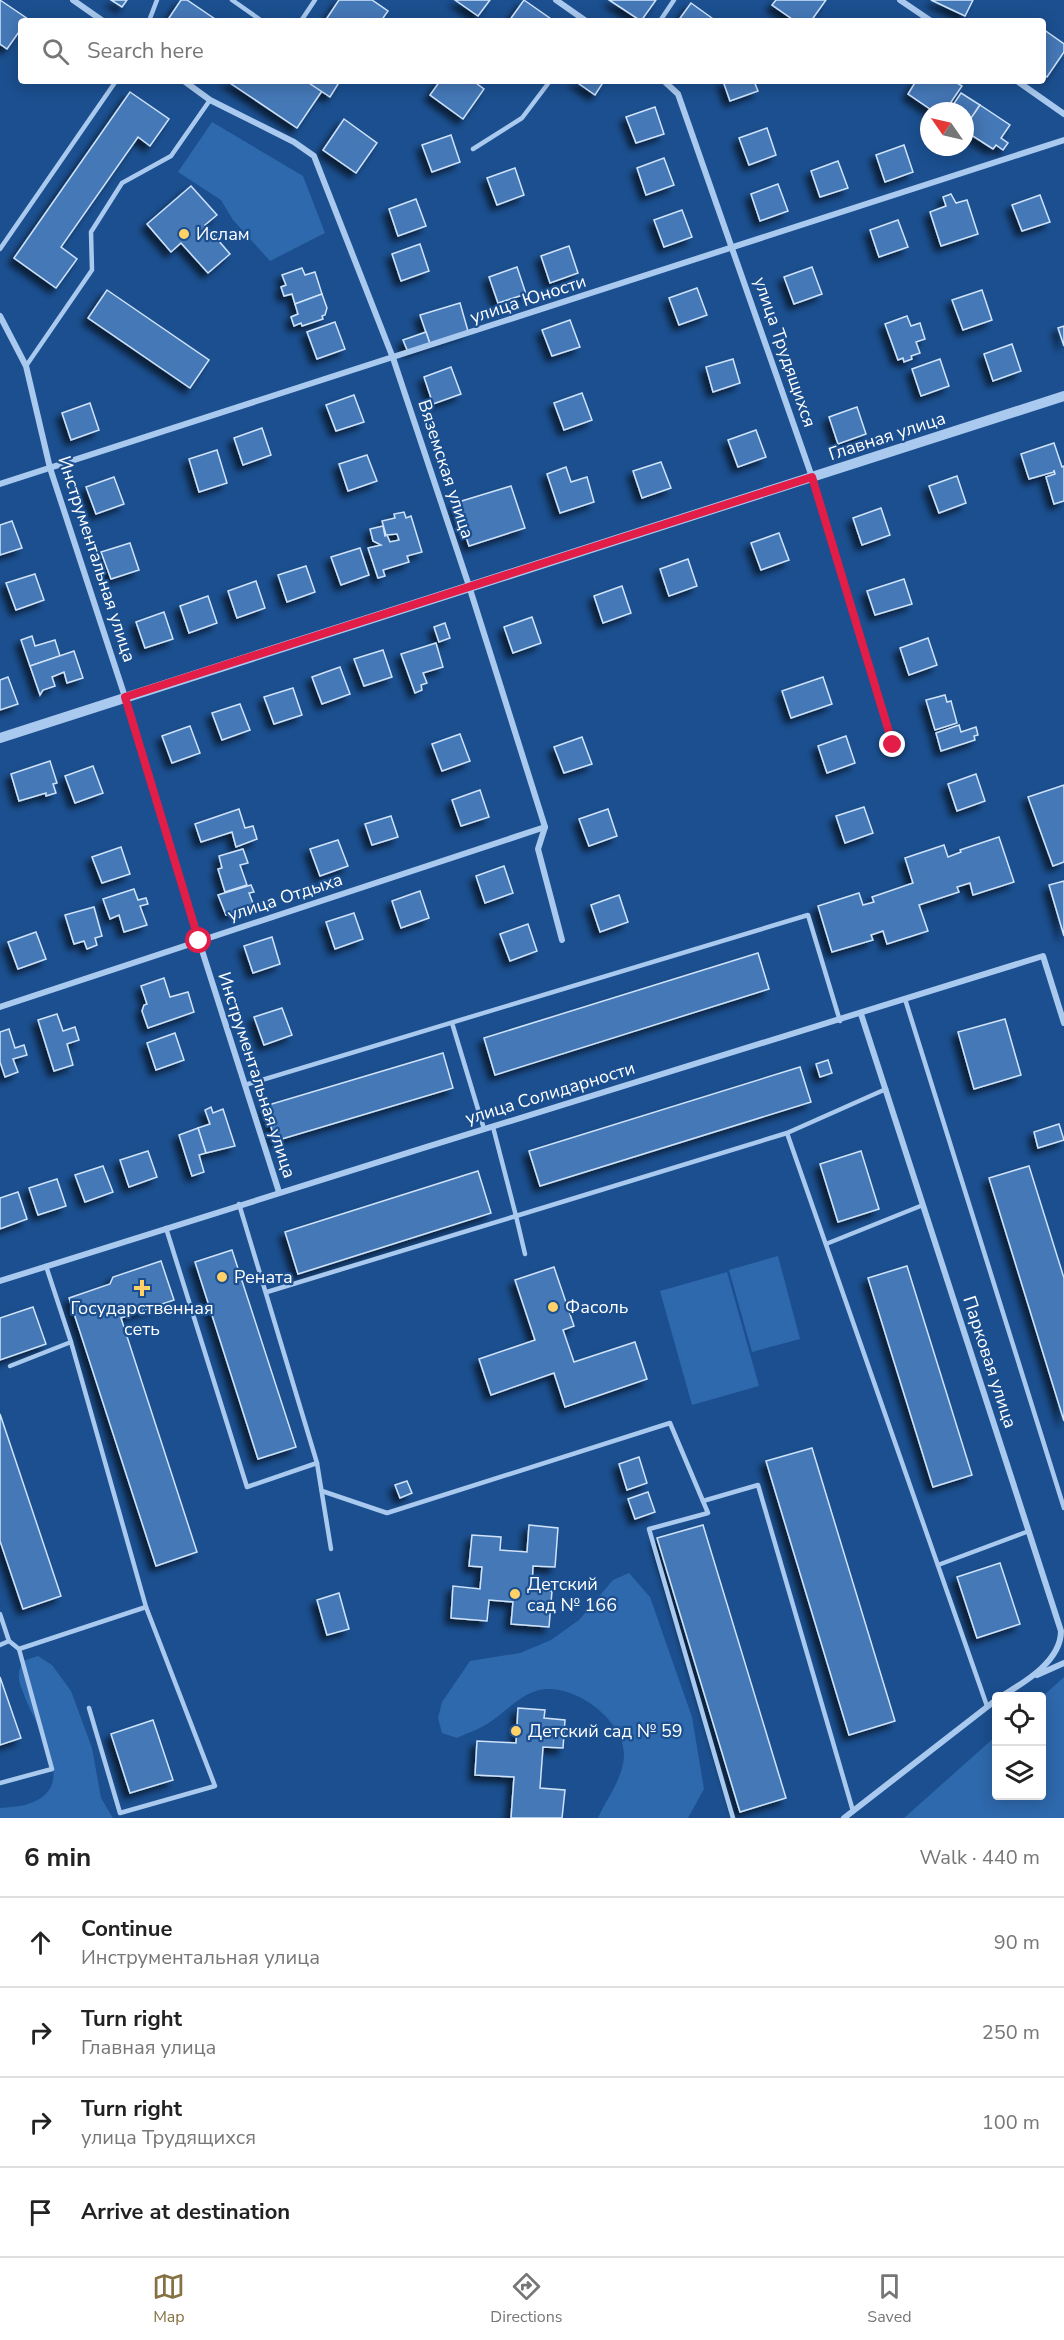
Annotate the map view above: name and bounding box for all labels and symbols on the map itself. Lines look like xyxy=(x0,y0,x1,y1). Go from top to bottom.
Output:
north arrow xyxy=(920,102,974,156)
place label: Ислам xyxy=(196,222,250,246)
marker: Ислам xyxy=(177,227,191,241)
street label: улица Юности xyxy=(467,269,589,329)
street label: улица Трудящихся xyxy=(748,274,822,430)
street label: Вяземская улица xyxy=(412,397,480,541)
street label: Главная улица xyxy=(825,406,949,466)
street label: Инструментальная улица xyxy=(52,453,142,665)
route end xyxy=(879,731,905,757)
street label: улица Отдыха xyxy=(224,867,346,927)
route start xyxy=(185,927,211,953)
street label: Инструментальная улица xyxy=(212,969,302,1181)
street label: улица Солидарности xyxy=(462,1056,638,1130)
place label: Рената xyxy=(234,1265,293,1289)
marker: Рената xyxy=(215,1270,229,1284)
marker: Государственная сеть xyxy=(135,1281,149,1295)
street label: Парковая улица xyxy=(957,1293,1023,1431)
place label: Фасоль xyxy=(565,1295,628,1319)
place label: Государственная сеть xyxy=(70,1296,214,1341)
marker: Фасоль xyxy=(546,1300,560,1314)
place label: Детский сад № 166 xyxy=(527,1572,617,1617)
marker: Детский сад № 166 xyxy=(508,1587,522,1601)
place label: Детский сад № 59 xyxy=(528,1719,683,1743)
marker: Детский сад № 59 xyxy=(509,1724,523,1738)

